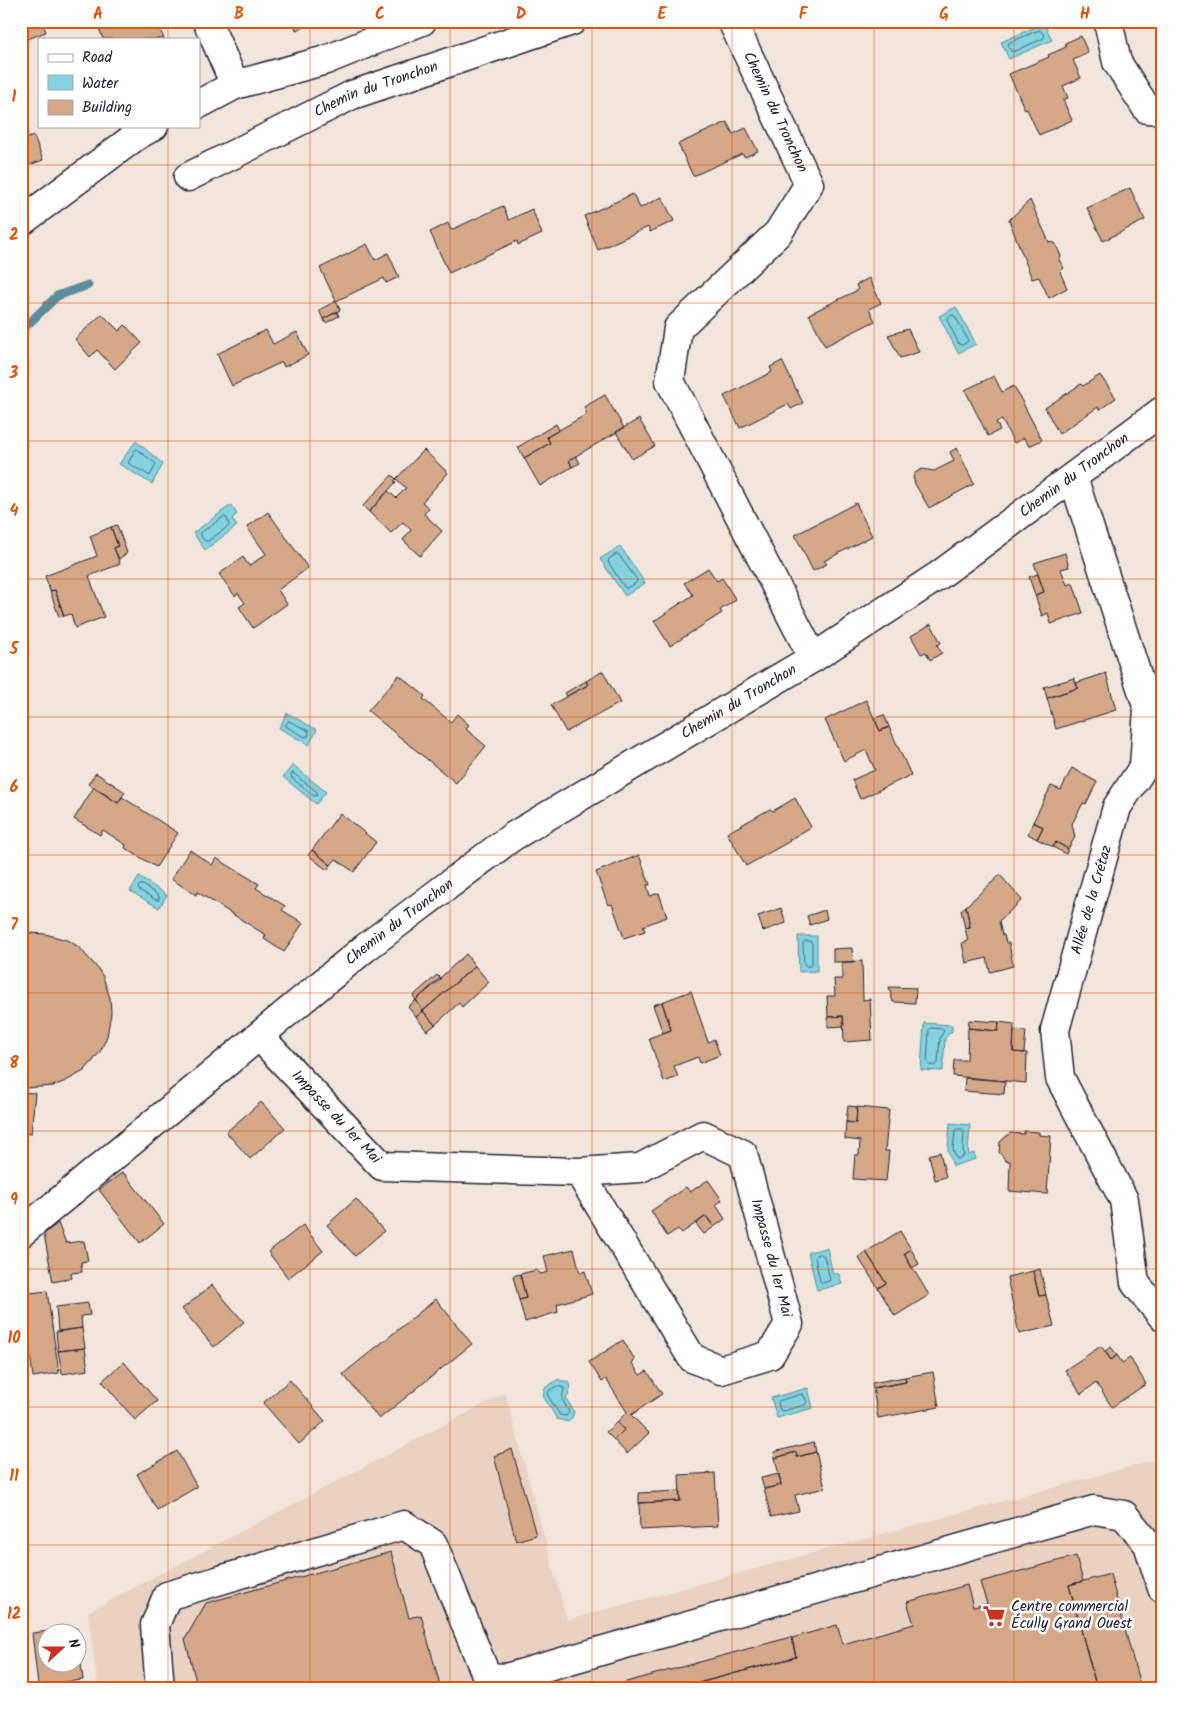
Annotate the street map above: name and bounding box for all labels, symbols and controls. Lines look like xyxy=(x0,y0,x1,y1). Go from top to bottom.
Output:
text: A xyxy=(93,2,103,27)
text: B xyxy=(234,2,244,27)
text: C xyxy=(375,2,385,27)
text: D xyxy=(516,2,527,27)
text: E xyxy=(658,2,668,27)
text: F xyxy=(799,2,809,27)
text: G xyxy=(939,2,949,27)
text: H xyxy=(1080,2,1090,27)
legend xyxy=(38,38,200,128)
text: Road xyxy=(82,46,113,70)
street label: Chemin du Tronchon xyxy=(736,48,814,177)
street label: Chemin du Tronchon xyxy=(310,55,441,124)
text: Water xyxy=(82,72,119,96)
text: 1 xyxy=(12,85,17,110)
text: Building xyxy=(82,96,132,120)
text: 2 xyxy=(9,223,19,248)
text: 3 xyxy=(9,361,19,386)
street label: Chemin du Tronchon xyxy=(1014,427,1134,524)
text: 4 xyxy=(10,499,19,524)
text: 5 xyxy=(9,637,20,662)
street label: Chemin du Tronchon xyxy=(676,658,802,746)
text: 6 xyxy=(10,775,19,800)
street label: Allée de la Crétaz xyxy=(1065,842,1119,957)
street label: Chemin du Tronchon xyxy=(340,873,459,972)
text: 7 xyxy=(10,913,18,938)
text: 8 xyxy=(9,1051,19,1076)
street label: Impasse du 1er Mai xyxy=(285,1065,388,1171)
text: 9 xyxy=(10,1188,18,1213)
street label: Impasse du 1er Mai xyxy=(744,1196,799,1321)
text: 10 xyxy=(7,1326,21,1351)
text: 11 xyxy=(9,1464,19,1489)
place label: Centre commercial Écully Grand Ouest xyxy=(1011,1595,1132,1636)
text: 12 xyxy=(7,1602,21,1627)
supermarket icon: Centre commercial Écully Grand Ouest xyxy=(981,1603,1007,1629)
north arrow xyxy=(38,1622,88,1672)
text: N xyxy=(61,1636,85,1652)

